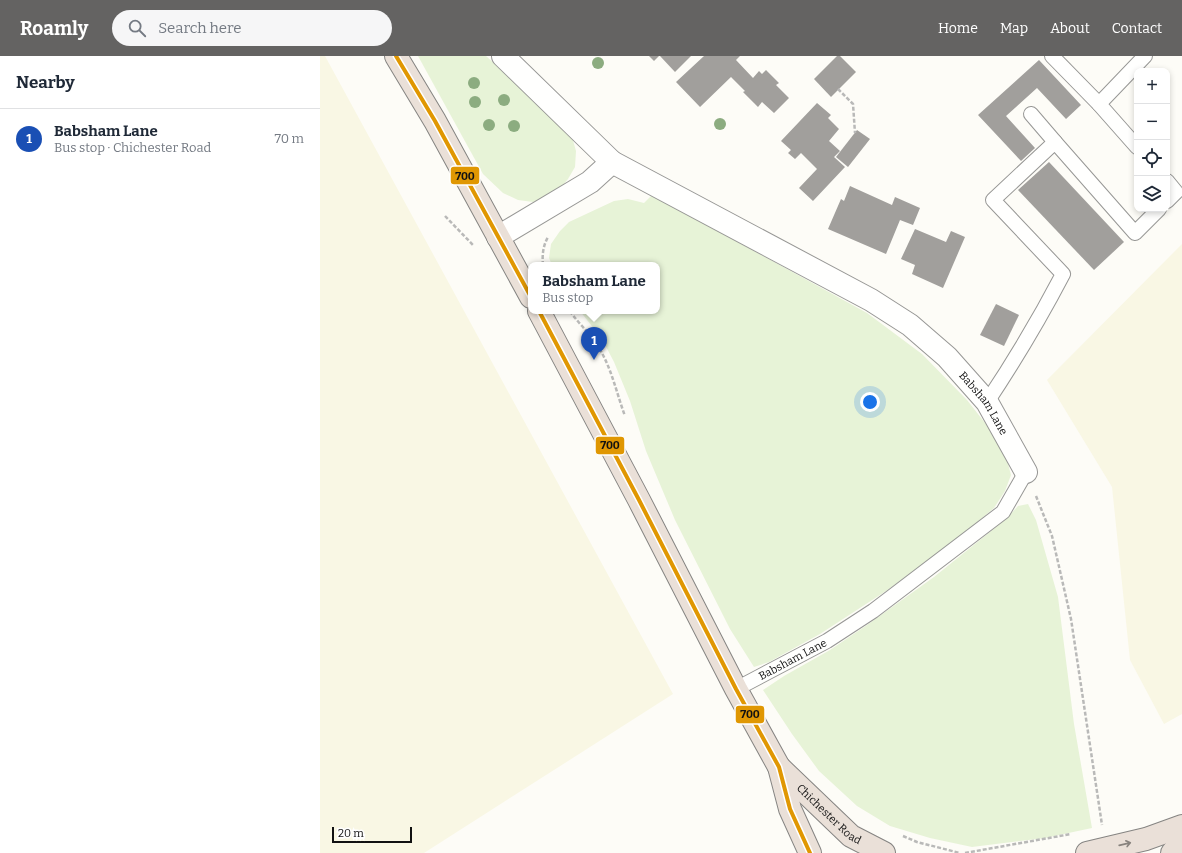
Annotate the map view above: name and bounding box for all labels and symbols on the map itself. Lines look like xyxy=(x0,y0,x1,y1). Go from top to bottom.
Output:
line badge: 700 xyxy=(450,166,480,185)
text: 700 xyxy=(455,170,475,183)
pin: 1 xyxy=(581,327,607,360)
street label: Babsham Lane xyxy=(956,369,1010,437)
your location xyxy=(860,392,880,412)
line badge: 700 xyxy=(595,436,625,455)
text: 700 xyxy=(600,439,620,452)
street label: Babsham Lane xyxy=(757,636,829,683)
line badge: 700 xyxy=(735,705,765,724)
text: 700 xyxy=(740,708,760,721)
street label: Chichester Road xyxy=(794,782,864,847)
scale bar xyxy=(332,825,412,844)
one-way arrow xyxy=(1118,840,1131,848)

